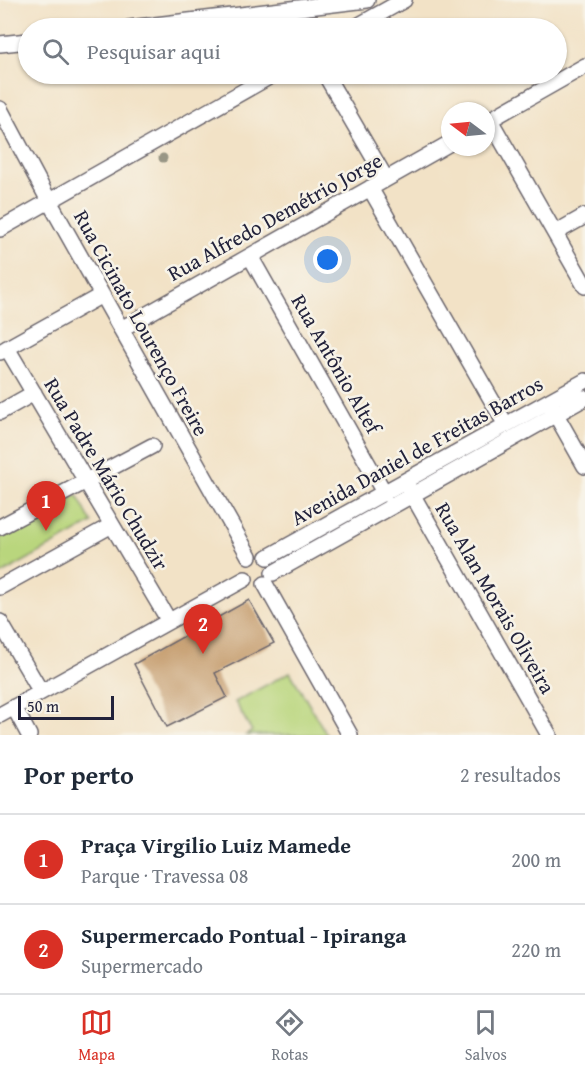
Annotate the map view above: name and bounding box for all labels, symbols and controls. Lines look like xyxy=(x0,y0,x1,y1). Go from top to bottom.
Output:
search box xyxy=(18,18,567,84)
icon: search xyxy=(39,35,72,68)
text: Pesquisar aqui xyxy=(87,35,221,67)
north arrow xyxy=(441,102,495,156)
street label: Rua Alfredo Demétrio Jorge xyxy=(162,144,388,289)
street label: Rua Cicinato Lourenço Freire xyxy=(66,204,217,442)
your location xyxy=(313,245,342,274)
street label: Rua Antônio Altef xyxy=(284,288,390,441)
street label: Avenida Daniel de Freitas Barros xyxy=(285,368,548,533)
street label: Rua Padre Mário Chudzir xyxy=(37,372,176,576)
pin: 1 xyxy=(26,482,66,531)
street label: Rua Alan Morais Oliveira xyxy=(428,496,563,699)
pin: 2 xyxy=(184,604,222,654)
scale bar xyxy=(18,693,114,720)
text: 50 m xyxy=(27,694,59,718)
text: Por perto xyxy=(24,755,134,794)
text: 2 resultados xyxy=(460,760,561,789)
text: Praça Virgilio Luiz Mamede xyxy=(81,829,351,861)
text: 1 xyxy=(38,845,49,874)
text: 200 m xyxy=(511,845,561,874)
text: Parque · Travessa 08 xyxy=(81,861,248,890)
text: Supermercado Pontual - Ipiranga xyxy=(81,919,407,951)
text: 2 xyxy=(38,935,49,964)
text: 220 m xyxy=(511,935,561,964)
text: Supermercado xyxy=(81,951,203,980)
tab: Mapa xyxy=(78,1006,115,1066)
tab: Rotas xyxy=(271,1006,308,1066)
tab: Salvos xyxy=(465,1006,507,1066)

